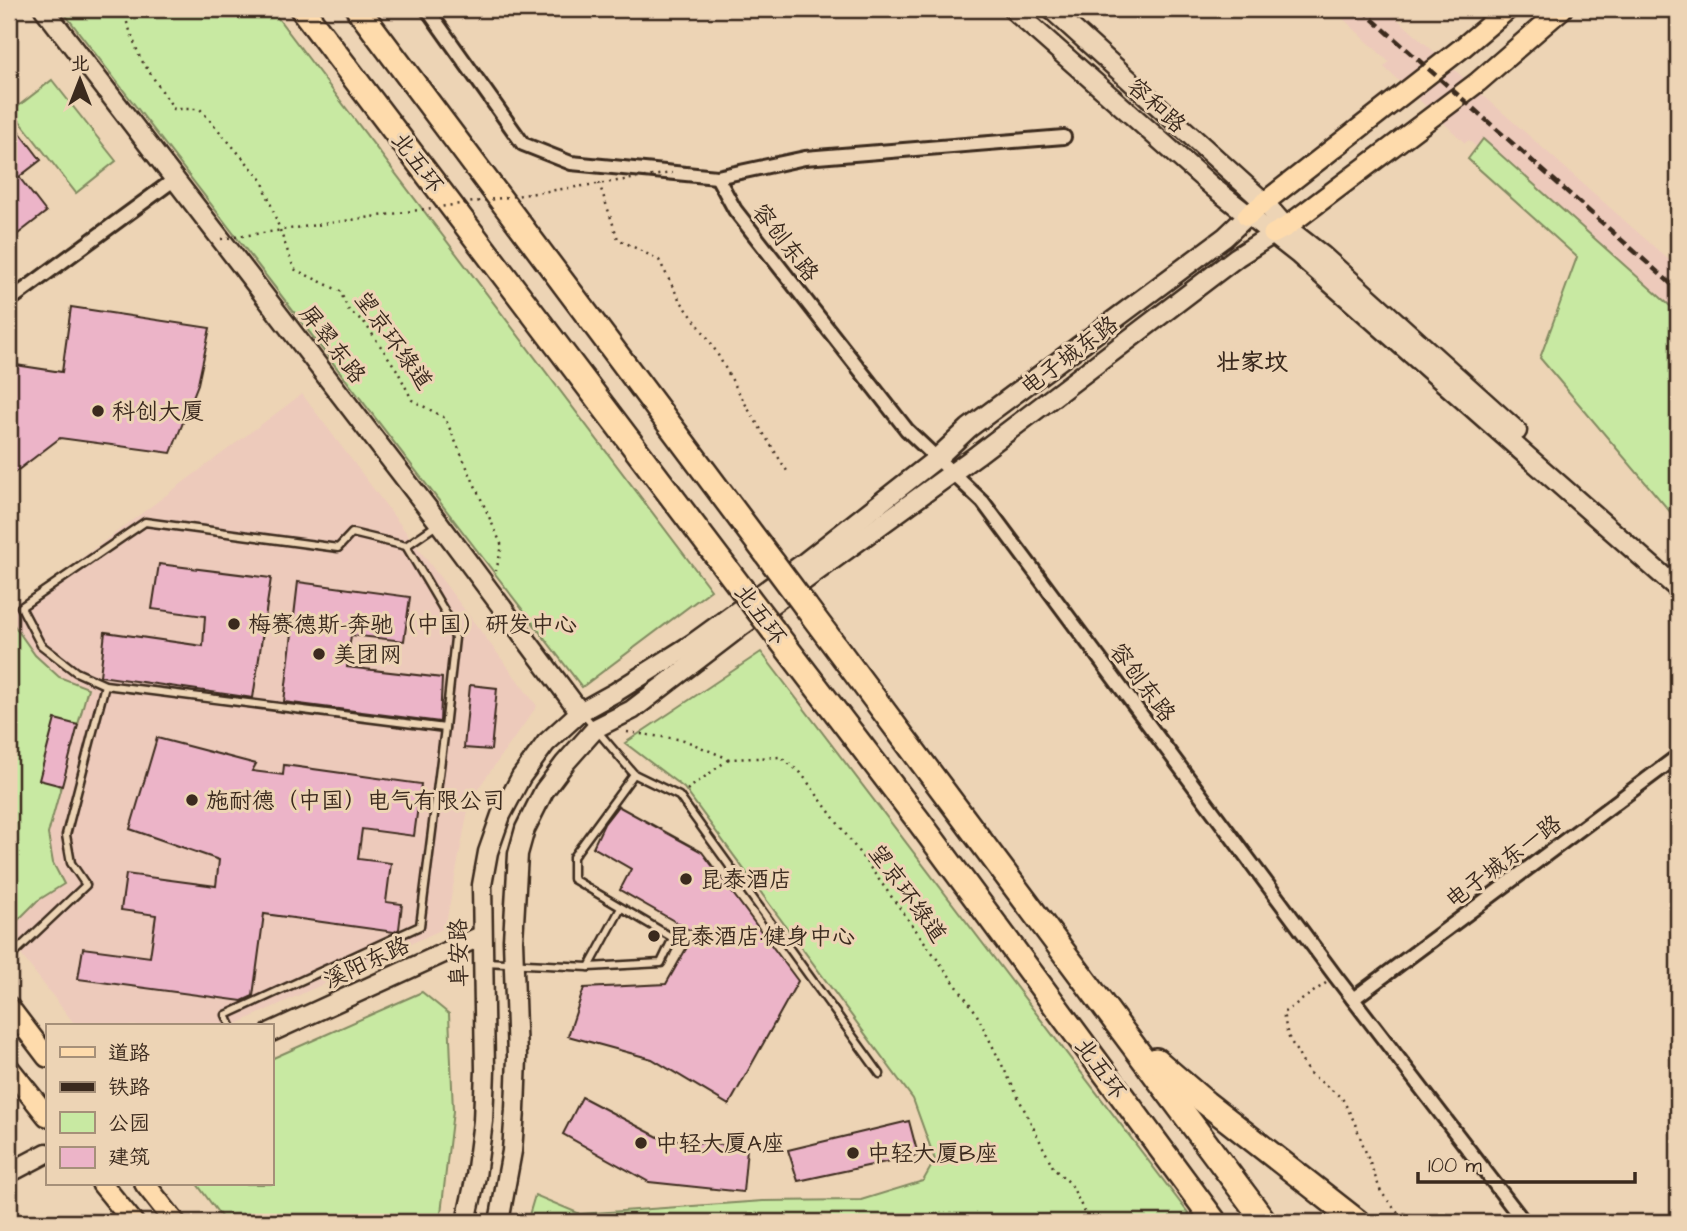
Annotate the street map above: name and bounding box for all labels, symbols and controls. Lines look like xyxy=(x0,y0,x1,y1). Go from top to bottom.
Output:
north arrow xyxy=(46,46,116,116)
text: 北 xyxy=(70,51,90,78)
street label: 容和路 xyxy=(1120,71,1193,141)
street label: 北五环 xyxy=(384,125,451,200)
street label: 容创东路 xyxy=(744,197,826,289)
street label: 望京环绿道 xyxy=(346,285,440,397)
street label: 屏翠东路 xyxy=(291,299,373,391)
street label: 电子城东路 xyxy=(1014,308,1125,403)
district label: 壮家坟 xyxy=(1216,346,1288,380)
place label: 科创大厦 xyxy=(112,396,204,428)
marker: 科创大厦 xyxy=(90,403,106,419)
street label: 北五环 xyxy=(727,577,794,652)
place label: 梅赛德斯-奔驰（中国）研发中心 xyxy=(248,609,577,641)
marker: 梅赛德斯-奔驰（中国）研发中心 xyxy=(226,616,242,632)
street label: 容创东路 xyxy=(1102,636,1183,729)
place label: 美团网 xyxy=(333,639,402,671)
marker: 美团网 xyxy=(311,646,327,662)
place label: 施耐德（中国）电气有限公司 xyxy=(206,785,505,817)
marker: 施耐德（中国）电气有限公司 xyxy=(184,792,200,808)
street label: 电子城东一路 xyxy=(1439,807,1568,916)
street label: 望京环绿道 xyxy=(860,838,954,950)
place label: 昆泰酒店 xyxy=(700,864,792,896)
marker: 昆泰酒店 xyxy=(678,871,694,887)
street label: 阜安路 xyxy=(442,918,476,988)
place label: 昆泰酒店·健身中心 xyxy=(668,921,855,953)
marker: 昆泰酒店·健身中心 xyxy=(646,928,662,944)
street label: 溪阳东路 xyxy=(318,929,415,997)
legend xyxy=(46,1024,273,1186)
street label: 北五环 xyxy=(1067,1031,1133,1106)
text: 道路 xyxy=(108,1039,150,1068)
text: 铁路 xyxy=(108,1073,150,1102)
text: 公园 xyxy=(108,1109,150,1138)
place label: 中轻大厦A座 xyxy=(655,1128,785,1160)
marker: 中轻大厦A座 xyxy=(633,1135,649,1151)
place label: 中轻大厦B座 xyxy=(867,1138,998,1170)
scale bar xyxy=(1418,1140,1634,1184)
text: 建筑 xyxy=(108,1143,150,1172)
marker: 中轻大厦B座 xyxy=(845,1145,861,1161)
text: 100 m xyxy=(1428,1151,1483,1180)

